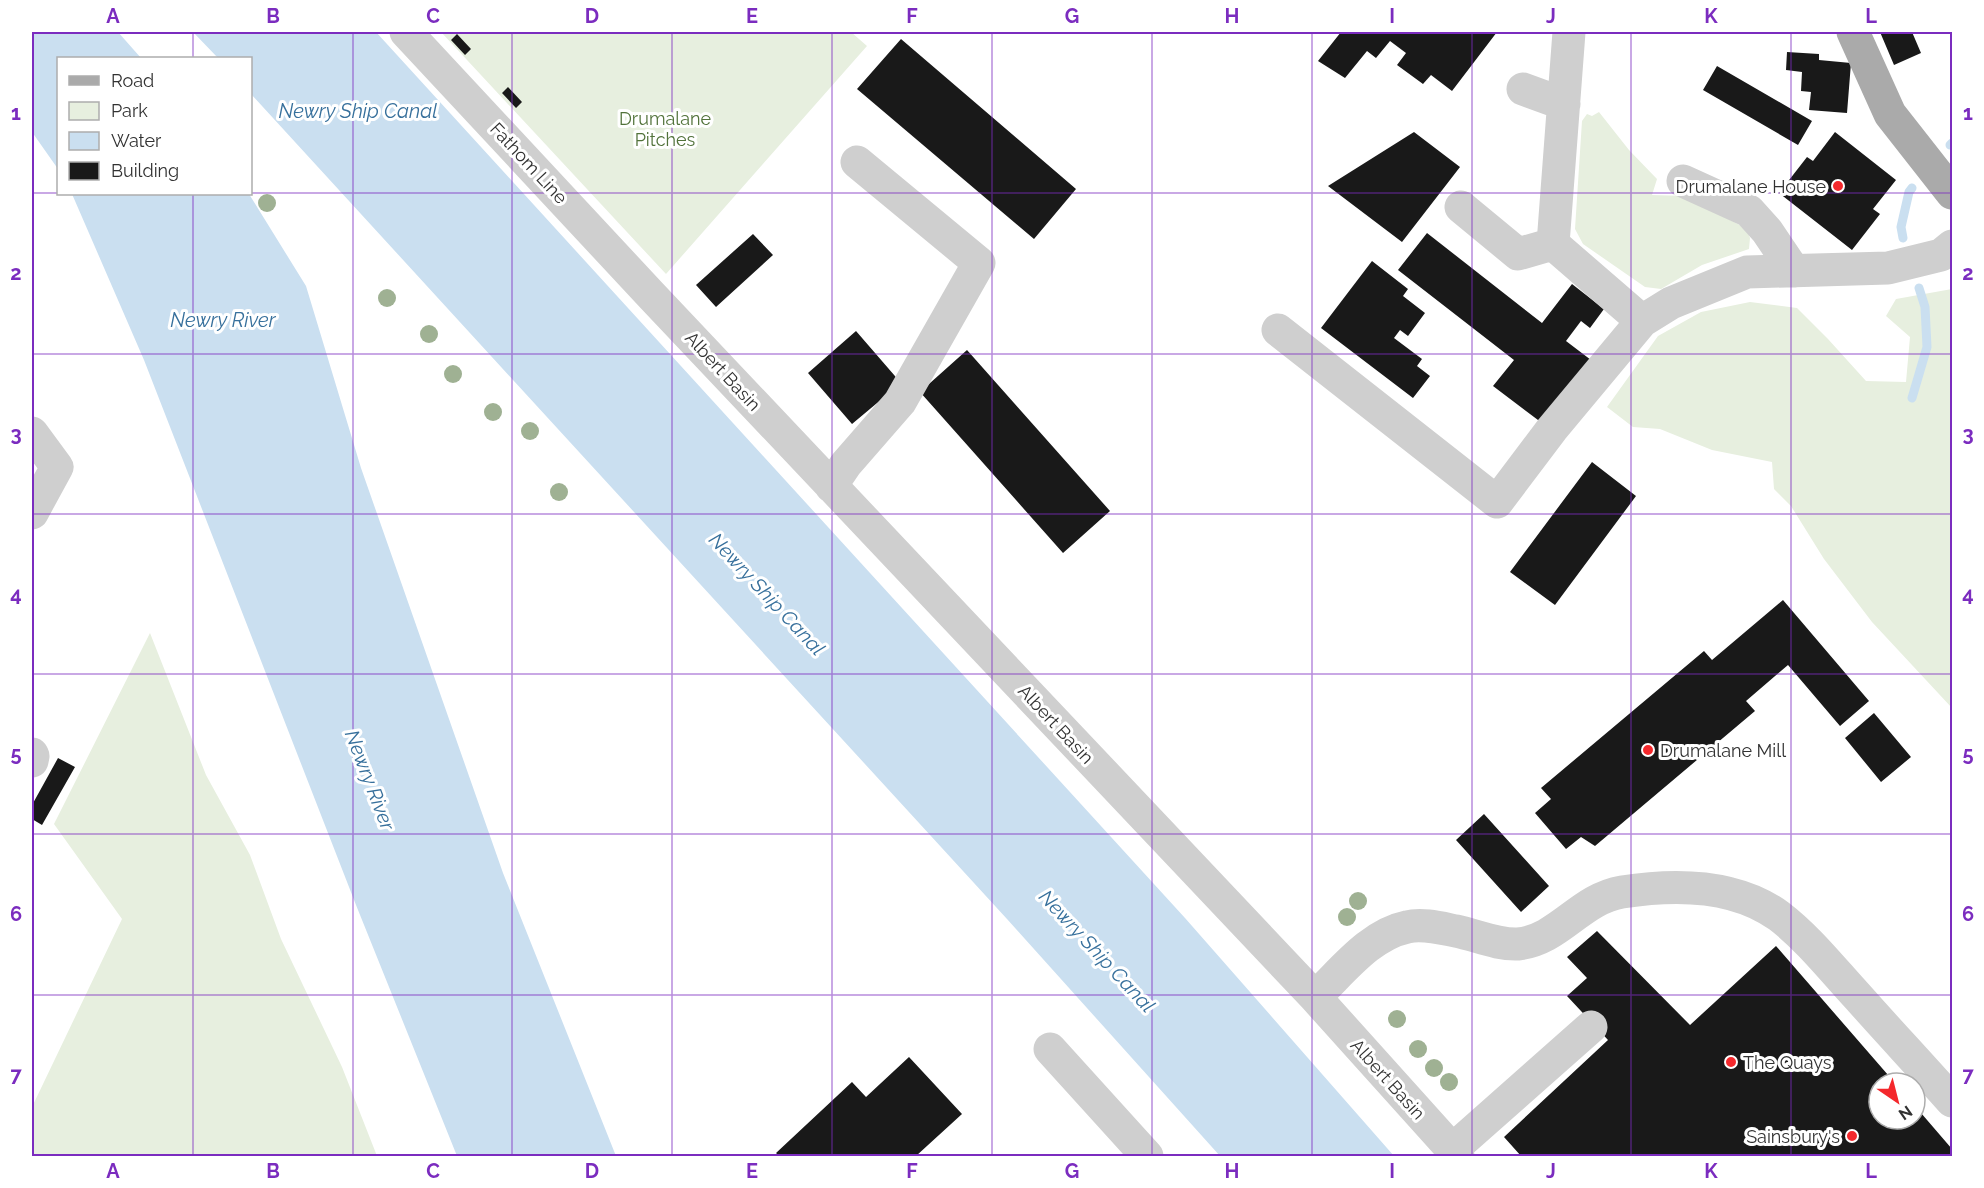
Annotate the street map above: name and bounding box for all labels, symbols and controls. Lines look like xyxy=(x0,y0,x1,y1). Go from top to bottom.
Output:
text: A xyxy=(106,4,120,28)
text: B xyxy=(266,4,280,28)
text: C xyxy=(426,4,440,28)
text: D xyxy=(585,4,599,28)
text: E xyxy=(746,4,758,28)
text: F xyxy=(906,4,918,28)
text: G xyxy=(1065,4,1079,28)
text: H xyxy=(1225,4,1239,28)
text: I xyxy=(1389,4,1395,28)
text: J xyxy=(1546,4,1556,28)
text: K xyxy=(1704,4,1718,28)
text: L xyxy=(1865,4,1877,28)
legend xyxy=(57,57,252,195)
text: Road xyxy=(111,70,154,91)
water label: Newry Ship Canal xyxy=(279,99,437,123)
text: Park xyxy=(111,100,148,121)
text: 1 xyxy=(11,101,21,125)
text: 1 xyxy=(1963,101,1973,125)
park label: Drumalane Pitches xyxy=(619,108,711,150)
street label: Fathom Line xyxy=(486,118,572,208)
text: Water xyxy=(111,130,162,151)
text: Building xyxy=(111,160,179,181)
place label: Drumalane House xyxy=(1676,176,1826,197)
marker: Drumalane House xyxy=(1831,179,1845,193)
text: 2 xyxy=(10,261,22,285)
text: 2 xyxy=(1962,261,1974,285)
water label: Newry River xyxy=(170,308,277,332)
street label: Albert Basin xyxy=(681,327,765,415)
text: 3 xyxy=(10,422,22,446)
text: 3 xyxy=(1962,422,1974,446)
water label: Newry Ship Canal xyxy=(704,528,830,660)
text: 4 xyxy=(10,582,22,606)
text: 4 xyxy=(1962,582,1974,606)
street label: Albert Basin xyxy=(1014,680,1098,768)
water label: Newry River xyxy=(340,727,400,835)
place label: Drumalane Mill xyxy=(1660,740,1786,761)
text: 5 xyxy=(10,742,22,766)
text: 5 xyxy=(1962,742,1974,766)
marker: Drumalane Mill xyxy=(1641,743,1655,757)
water label: Newry Ship Canal xyxy=(1034,885,1160,1017)
text: 6 xyxy=(10,902,22,926)
text: 6 xyxy=(1962,902,1974,926)
street label: Albert Basin xyxy=(1347,1035,1429,1123)
place label: The Quays xyxy=(1743,1052,1832,1073)
marker: The Quays xyxy=(1724,1055,1738,1069)
text: 7 xyxy=(10,1063,22,1087)
text: 7 xyxy=(1962,1063,1974,1087)
north arrow xyxy=(1867,1071,1927,1131)
text: N xyxy=(1895,1102,1916,1124)
place label: Sainsbury's xyxy=(1746,1126,1840,1147)
marker: Sainsbury's xyxy=(1845,1129,1859,1143)
text: A xyxy=(106,1159,120,1183)
text: B xyxy=(266,1159,280,1183)
text: C xyxy=(426,1159,440,1183)
text: D xyxy=(585,1159,599,1183)
text: E xyxy=(746,1159,758,1183)
text: F xyxy=(906,1159,918,1183)
text: G xyxy=(1065,1159,1079,1183)
text: H xyxy=(1225,1159,1239,1183)
text: I xyxy=(1389,1159,1395,1183)
text: J xyxy=(1546,1159,1556,1183)
text: K xyxy=(1704,1159,1718,1183)
text: L xyxy=(1865,1159,1877,1183)

